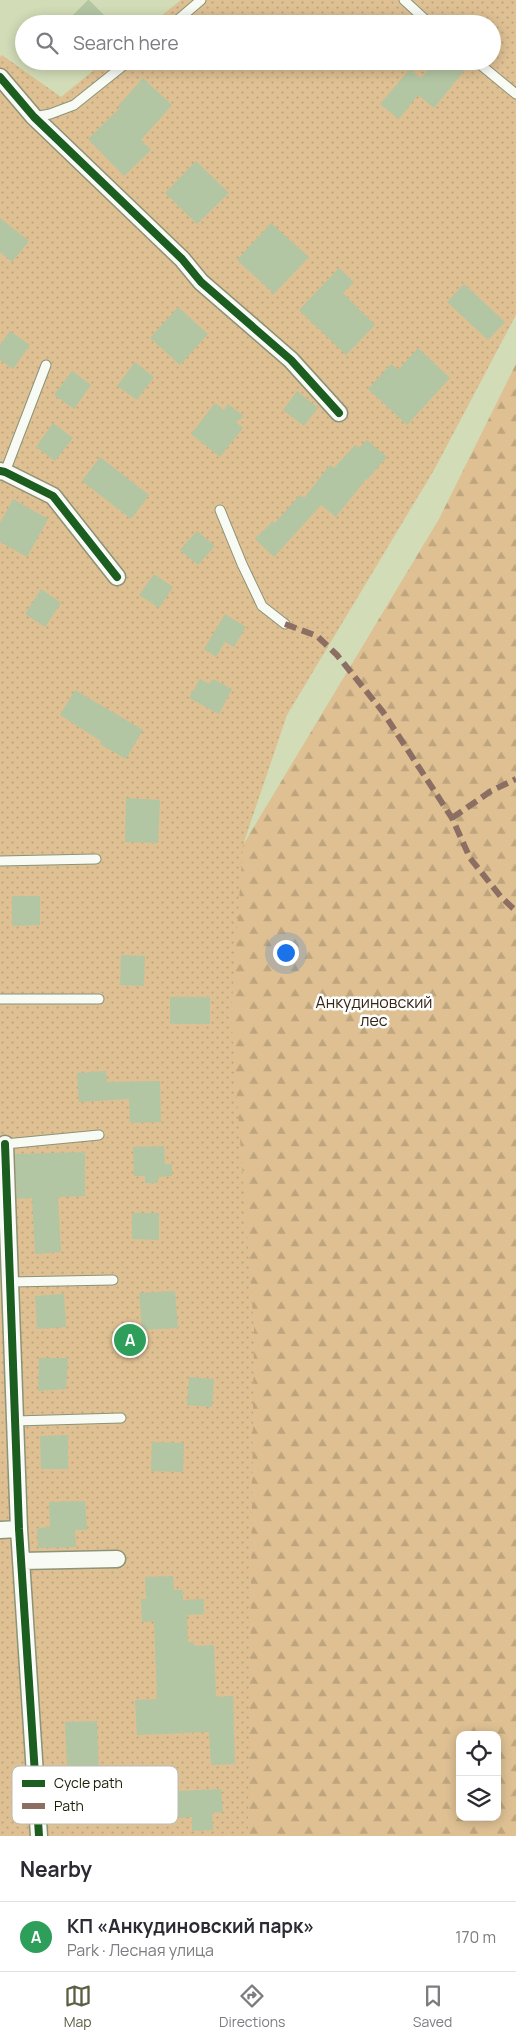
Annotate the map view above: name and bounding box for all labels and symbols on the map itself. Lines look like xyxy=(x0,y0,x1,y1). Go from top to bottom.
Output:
your location xyxy=(273,940,299,966)
park label: Анкудиновский лес xyxy=(316,991,432,1031)
pin: A xyxy=(114,1321,146,1359)
legend xyxy=(12,1766,178,1824)
text: Cycle path xyxy=(54,1773,123,1792)
text: Path xyxy=(54,1796,84,1815)

